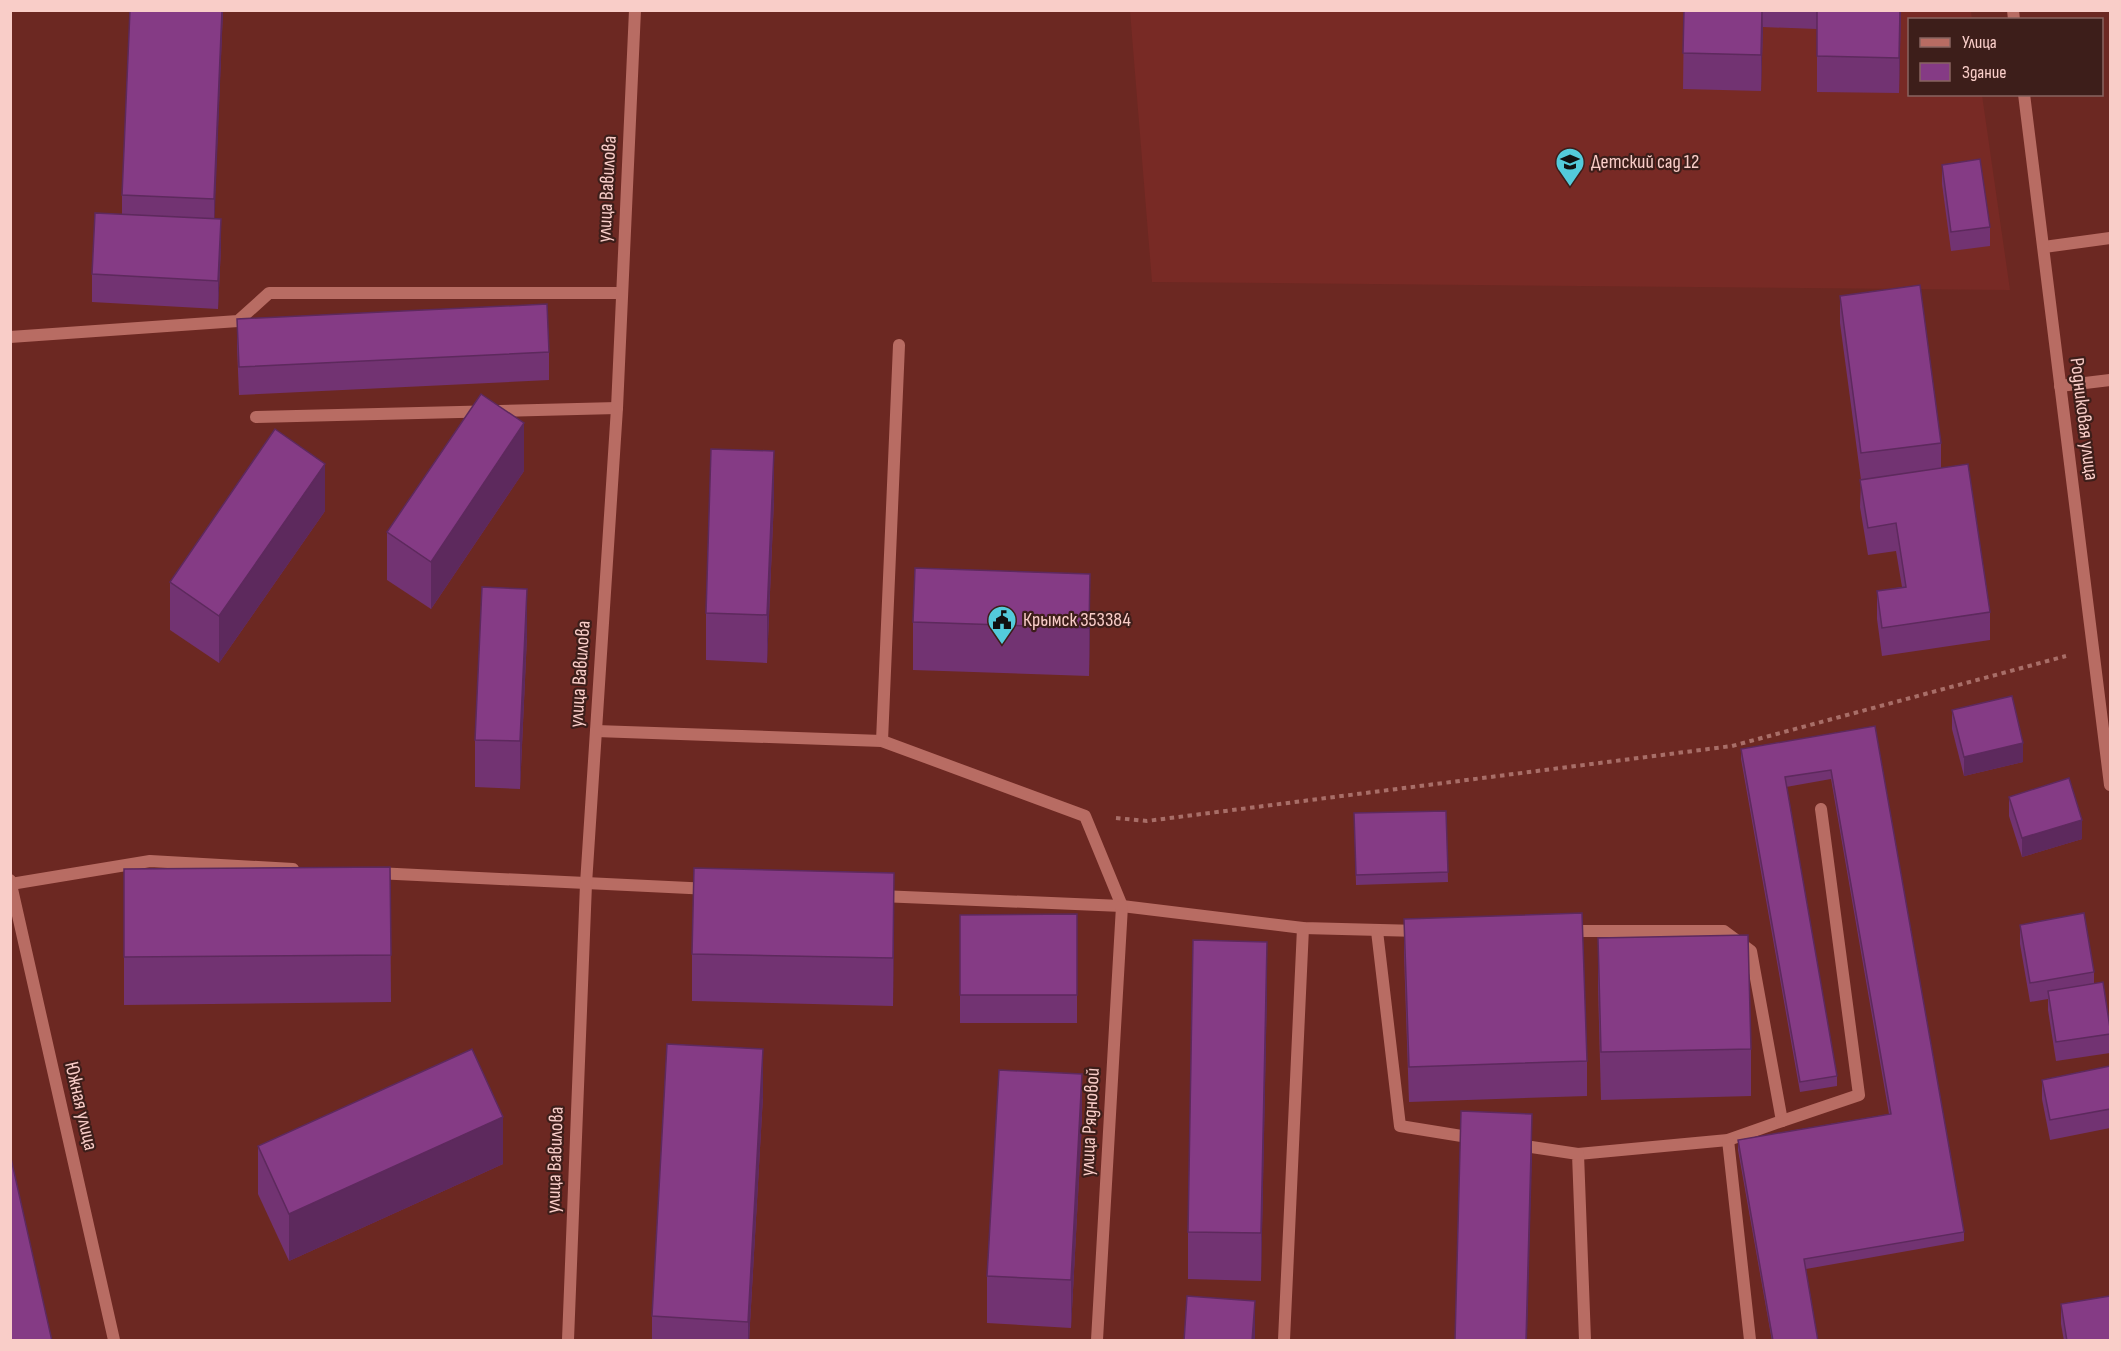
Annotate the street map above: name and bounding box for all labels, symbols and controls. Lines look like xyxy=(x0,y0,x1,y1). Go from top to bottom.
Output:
legend xyxy=(1908,18,2103,96)
text: Улица xyxy=(1962,32,1997,53)
text: Здание xyxy=(1962,62,2007,83)
street label: улица Вавилова xyxy=(592,135,622,243)
school or university icon: Детский сад 12 xyxy=(1554,146,1586,188)
place label: Детский сад 12 xyxy=(1591,150,1699,174)
street label: Родниковая улица xyxy=(2065,356,2103,482)
public building icon: Крымск 353384 xyxy=(986,604,1018,646)
place label: Крымск 353384 xyxy=(1023,608,1131,632)
street label: улица Вавилова xyxy=(564,620,596,728)
street label: Южная улица xyxy=(59,1059,103,1153)
street label: улица Рядновой xyxy=(1075,1067,1105,1177)
street label: улица Вавилова xyxy=(541,1106,569,1214)

